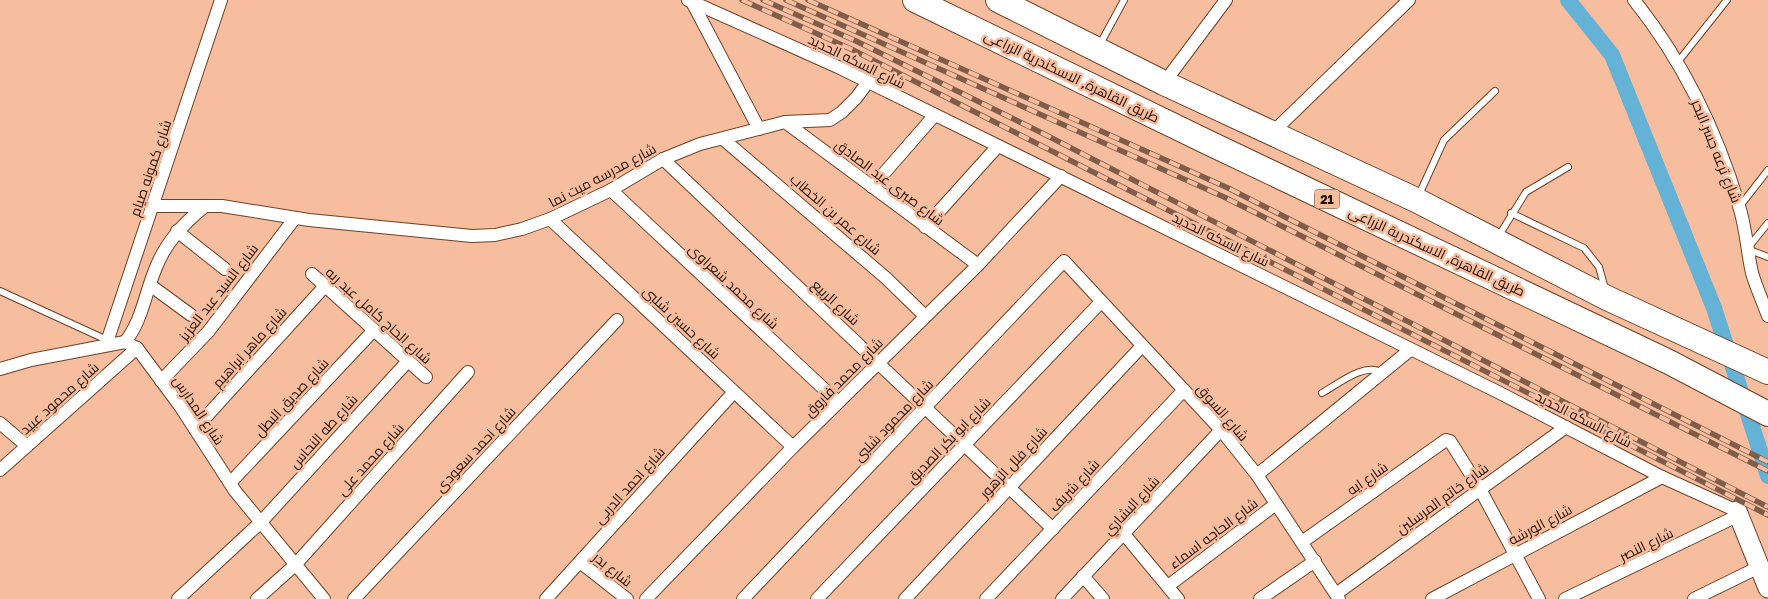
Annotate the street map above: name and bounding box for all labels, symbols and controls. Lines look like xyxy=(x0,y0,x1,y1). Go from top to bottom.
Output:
street label: طريق القاهرة, الاسكندرية الزراعى xyxy=(981,26,1162,127)
street label: شارع السكه الحديد xyxy=(805,30,908,93)
street label: شارع ترعه جسر البحر xyxy=(1687,96,1746,206)
street label: شارع كمونه صيام xyxy=(126,118,176,219)
street label: شارع صبرى عبد الصادق xyxy=(831,135,948,229)
street label: شارع مدرسه ميت نما xyxy=(545,139,659,211)
street label: شارع عمر بن الخطاب xyxy=(786,170,885,259)
road number: 21 xyxy=(1314,190,1340,208)
street label: طريق القاهرة, الاسكندرية الزراعى xyxy=(1346,203,1528,300)
street label: شارع السكه الحديد xyxy=(1169,208,1272,271)
street label: شارع السيد عبد العزيز xyxy=(174,240,262,345)
street label: شارع محمد شعراوى xyxy=(685,240,783,333)
street label: شارع الحاج كامل عبد ربه xyxy=(322,263,435,368)
street label: شارع الربيع xyxy=(808,276,863,329)
street label: شارع حسين شلبى xyxy=(639,282,724,363)
street label: شارع ماهر ابراهيم xyxy=(208,303,291,392)
street label: شارع محمد فاروق xyxy=(800,334,887,421)
street label: شارع صديق البطل xyxy=(250,354,333,441)
street label: شارع محمود عبيد xyxy=(16,358,102,438)
street label: شارع المدارس xyxy=(169,372,228,448)
street label: شارع محمود شلبى xyxy=(850,376,937,465)
street label: شارع السوق xyxy=(1193,380,1253,445)
street label: شارع السكه الحديد xyxy=(1533,387,1635,451)
street label: شارع طه النحاس xyxy=(285,390,361,472)
street label: شارع ابو بكر الصديق xyxy=(902,393,994,487)
street label: شارع احمد سعودى xyxy=(431,403,520,496)
street label: شارع محمد على xyxy=(333,419,408,499)
street label: شارع فلل الزهور xyxy=(975,423,1051,503)
street label: شارع احمد الدربى xyxy=(590,443,669,528)
street label: شارع شريف xyxy=(1045,455,1103,516)
street label: شارع ايه xyxy=(1343,458,1391,499)
street label: شارع خاتم المرسلين xyxy=(1392,459,1493,539)
street label: شارع البشاري xyxy=(1099,472,1166,541)
street label: شارع الحاجه اسماء xyxy=(1165,494,1261,573)
street label: شارع الورشه xyxy=(1505,500,1575,549)
street label: شارع النصر xyxy=(1615,524,1676,566)
street label: شارع بدر xyxy=(589,547,636,591)

